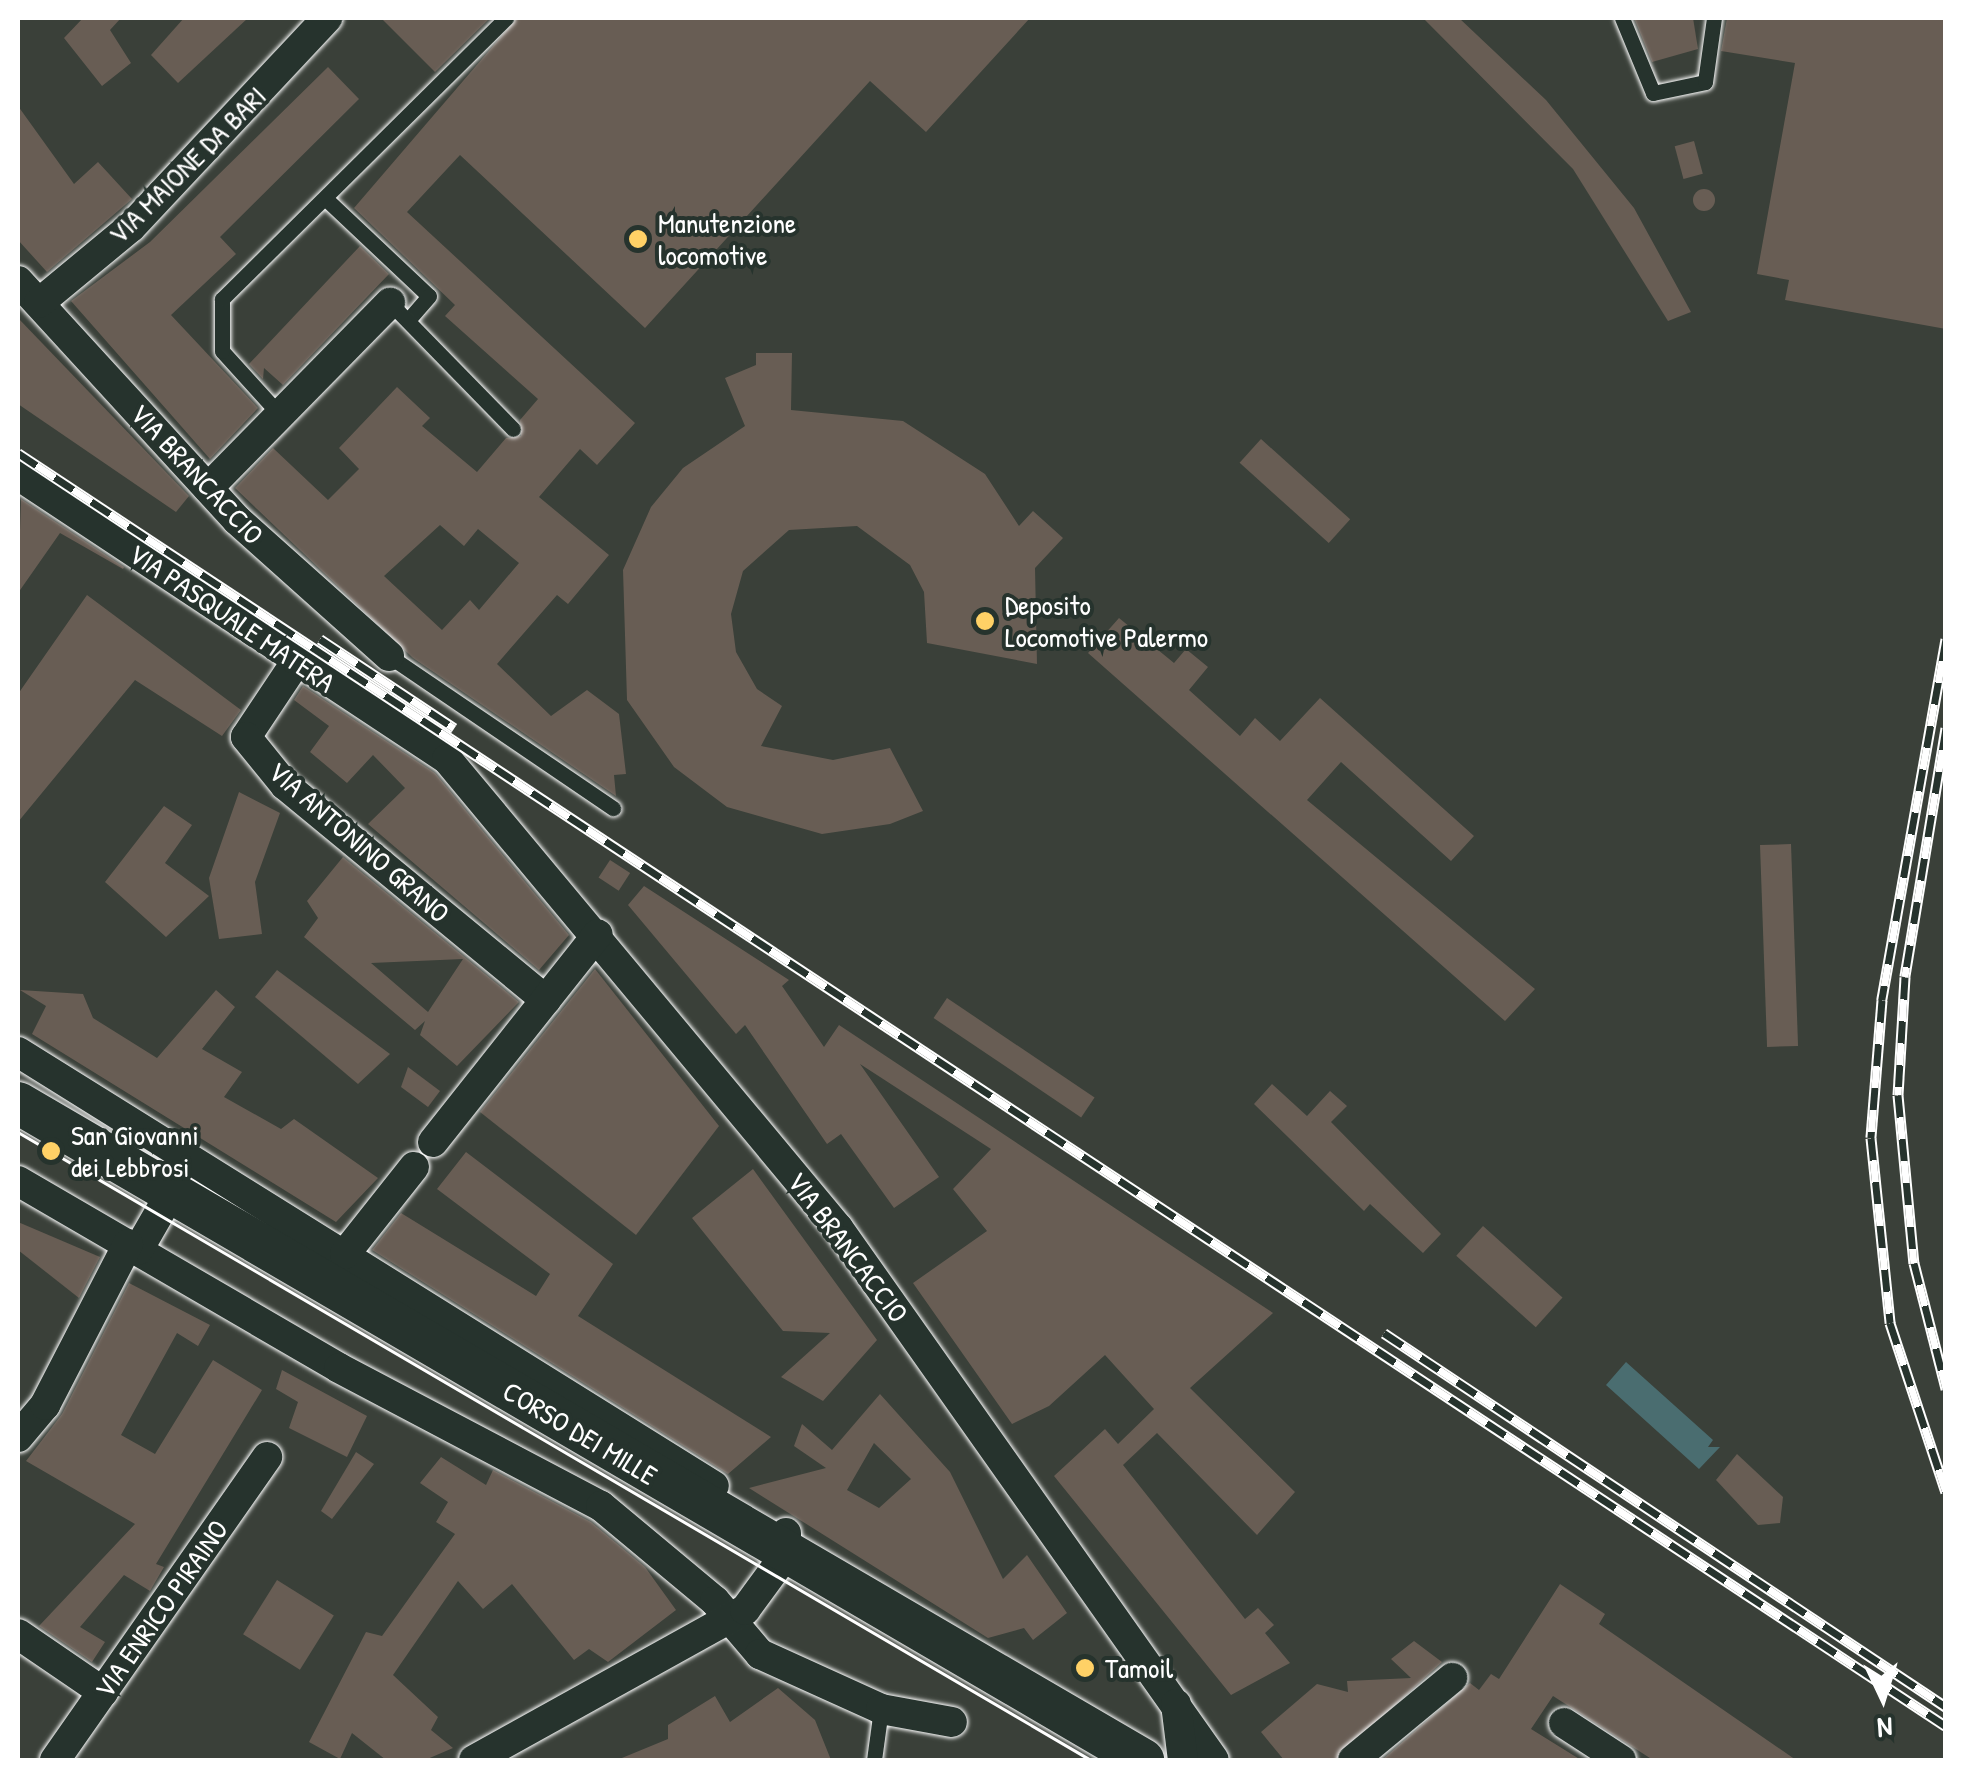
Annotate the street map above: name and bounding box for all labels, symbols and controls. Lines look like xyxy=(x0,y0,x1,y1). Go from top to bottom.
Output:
street label: VIA MAIONE DA BARI xyxy=(101,79,273,251)
place label: Manutenzione locomotive xyxy=(658,206,796,272)
marker: Manutenzione locomotive xyxy=(627,228,649,250)
street label: VIA BRANCACCIO xyxy=(123,397,271,551)
street label: VIA PASQUALE MATERA xyxy=(123,537,341,699)
place label: Deposito Locomotive Palermo xyxy=(1005,588,1208,654)
marker: Deposito Locomotive Palermo xyxy=(974,610,996,632)
street label: VIA ANTONINO GRANO xyxy=(262,754,456,930)
place label: San Giovanni dei Lebbrosi xyxy=(71,1118,199,1184)
marker: San Giovanni dei Lebbrosi xyxy=(40,1140,62,1162)
street label: VIA BRANCACCIO xyxy=(781,1165,915,1329)
street label: CORSO DEI MILLE xyxy=(497,1374,663,1492)
street label: VIA ENRICO PIRAINO xyxy=(87,1513,235,1705)
north arrow xyxy=(1833,1648,1933,1748)
place label: Tamoil xyxy=(1105,1651,1173,1685)
marker: Tamoil xyxy=(1074,1657,1096,1679)
text: N xyxy=(1876,1708,1894,1747)

